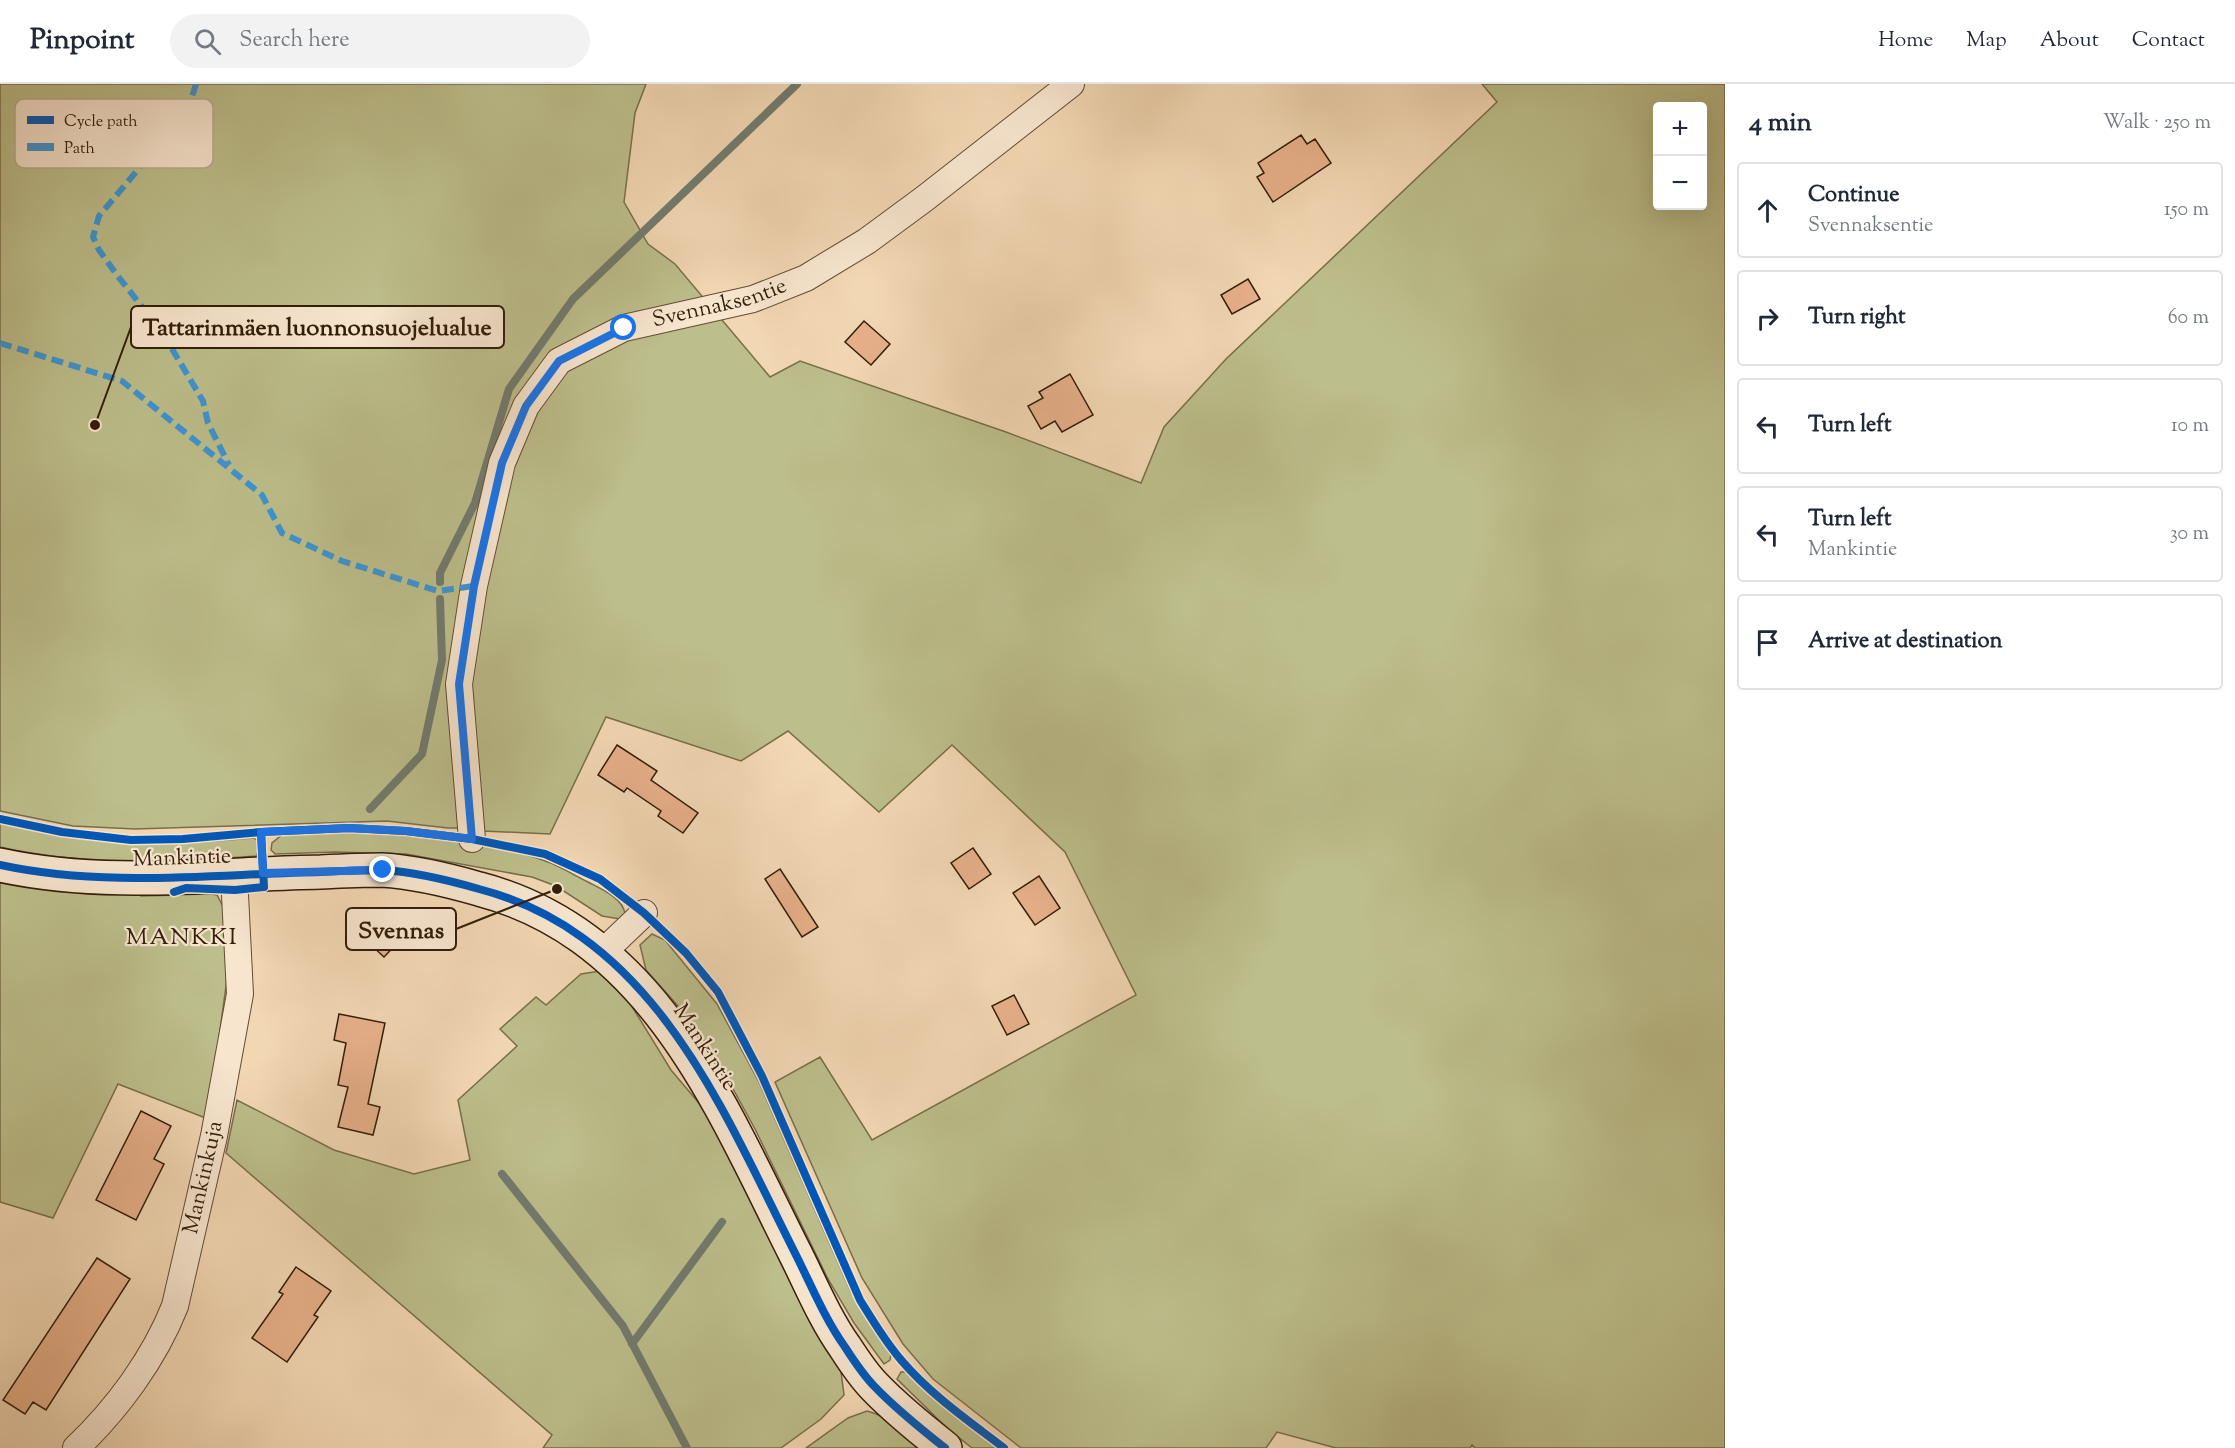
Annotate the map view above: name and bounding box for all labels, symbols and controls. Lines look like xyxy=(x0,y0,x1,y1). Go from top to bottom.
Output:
search box xyxy=(170,14,590,68)
text: Pinpoint xyxy=(30,21,134,61)
icon: search xyxy=(191,25,224,58)
text: Search here xyxy=(239,25,350,57)
text: Home xyxy=(1878,26,1933,56)
text: Map xyxy=(1966,26,2007,56)
text: About xyxy=(2040,26,2099,56)
text: Contact xyxy=(2132,26,2205,56)
legend xyxy=(15,99,213,168)
map controls xyxy=(1653,102,1707,210)
button: + xyxy=(1653,102,1707,156)
text: 4 min xyxy=(1749,105,1812,142)
text: Walk · 250 m xyxy=(2103,109,2211,138)
text: Cycle path xyxy=(64,111,138,134)
text: Path xyxy=(64,138,95,161)
button: − xyxy=(1653,156,1707,210)
text: Continue xyxy=(1808,180,1899,212)
icon: ahead xyxy=(1751,194,1784,227)
text: 150 m xyxy=(2164,196,2209,225)
text: Svennaksentie xyxy=(1808,212,1933,241)
street label: Svennaksentie xyxy=(649,271,792,337)
icon: right xyxy=(1751,302,1784,335)
text: Turn right xyxy=(1808,302,1905,334)
text: 60 m xyxy=(2168,304,2209,333)
callout: Tattarinmäen luonnonsuojelualue xyxy=(131,306,504,348)
text: Tattarinmäen luonnonsuojelualue xyxy=(142,312,492,346)
route start xyxy=(610,314,636,340)
icon: left xyxy=(1751,410,1784,443)
text: Turn left xyxy=(1808,410,1891,442)
text: 10 m xyxy=(2171,412,2209,441)
text: Turn left xyxy=(1808,504,1891,536)
icon: left xyxy=(1751,518,1784,551)
text: 30 m xyxy=(2170,520,2209,549)
text: Mankintie xyxy=(1808,536,1897,565)
icon: arrive xyxy=(1751,626,1784,659)
text: Arrive at destination xyxy=(1808,626,2003,658)
street label: Mankintie xyxy=(132,841,232,877)
route end xyxy=(369,856,395,882)
callout: Svennas xyxy=(346,908,456,950)
text: Svennas xyxy=(358,915,444,949)
district label: MANKKI xyxy=(126,921,238,955)
street label: Mankintie xyxy=(664,998,744,1098)
street label: Mankinkuja xyxy=(176,1119,232,1237)

